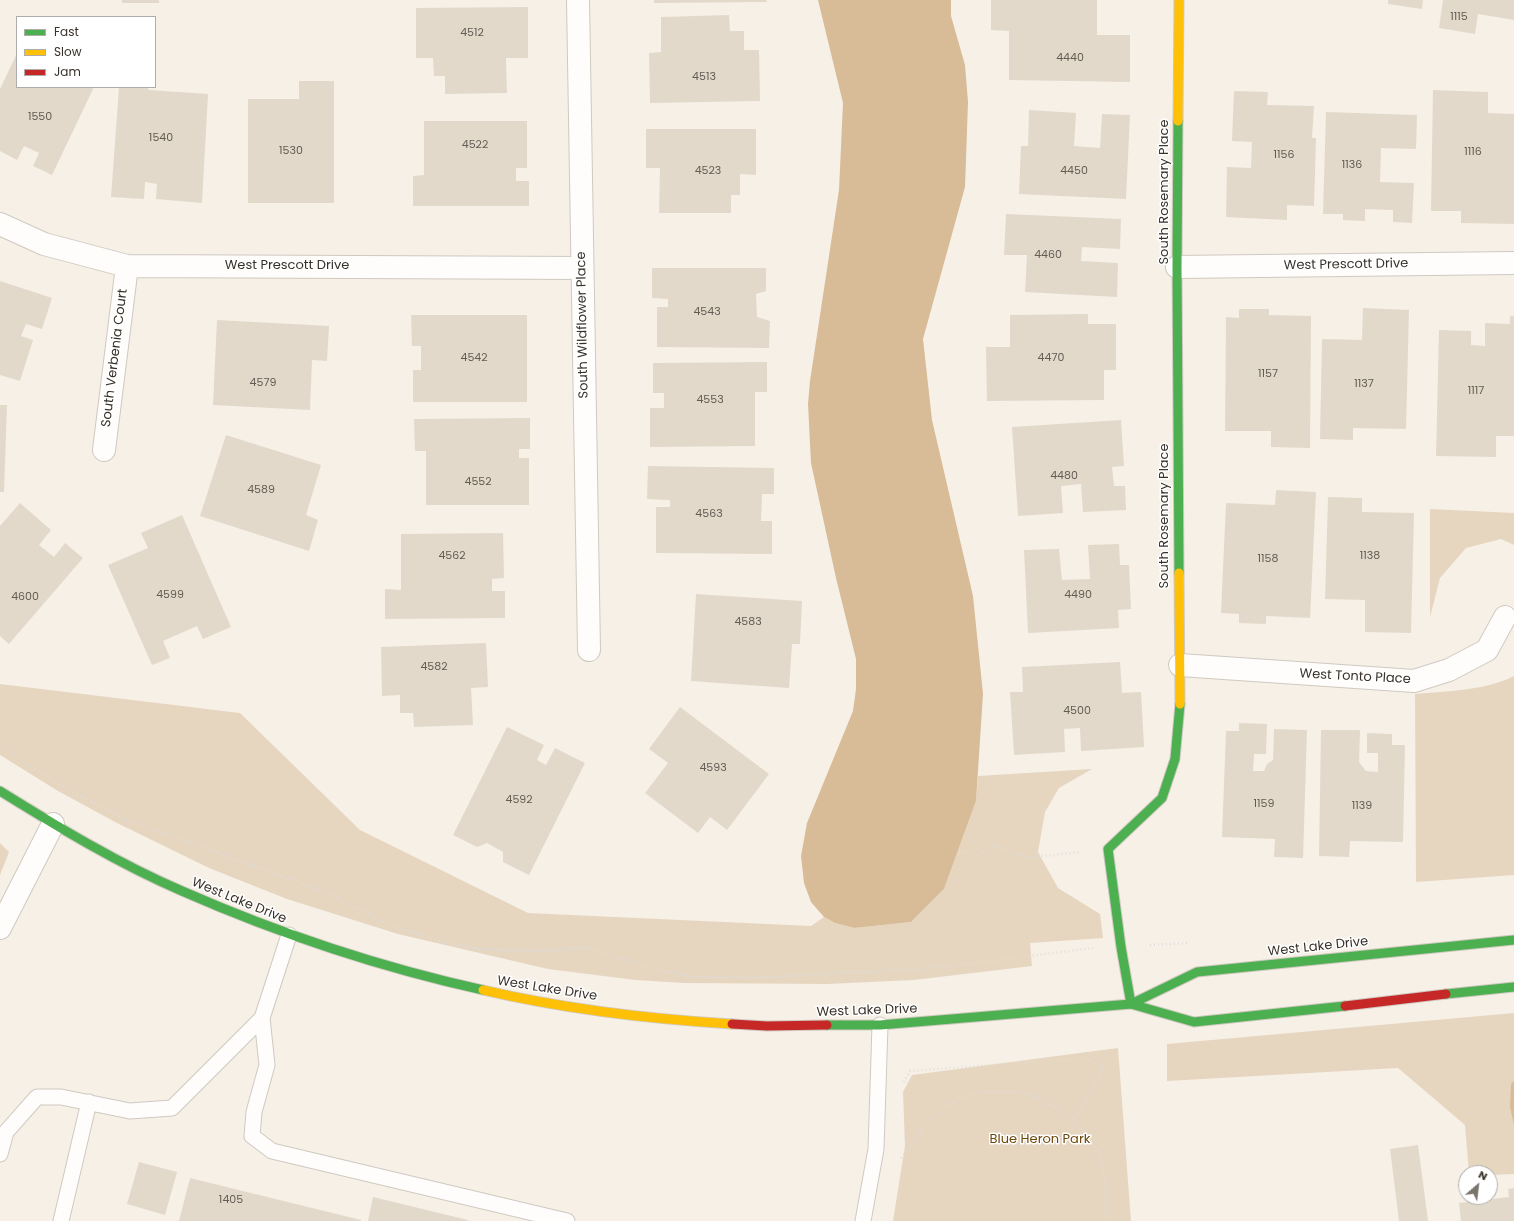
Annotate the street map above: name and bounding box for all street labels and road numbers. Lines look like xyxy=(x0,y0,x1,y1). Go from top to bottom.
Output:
street label: South Rosemary Place xyxy=(1157,119,1173,265)
street label: South Wildflower Place xyxy=(574,251,592,399)
street label: West Prescott Drive xyxy=(1284,256,1408,274)
street label: West Prescott Drive xyxy=(225,258,349,274)
street label: South Verbenia Court xyxy=(99,288,131,428)
street label: South Rosemary Place xyxy=(1157,443,1173,589)
street label: West Tonto Place xyxy=(1299,666,1411,688)
street label: West Lake Drive xyxy=(189,875,289,927)
street label: West Lake Drive xyxy=(1267,934,1369,960)
street label: West Lake Drive xyxy=(496,973,598,1005)
street label: West Lake Drive xyxy=(816,1001,918,1021)

